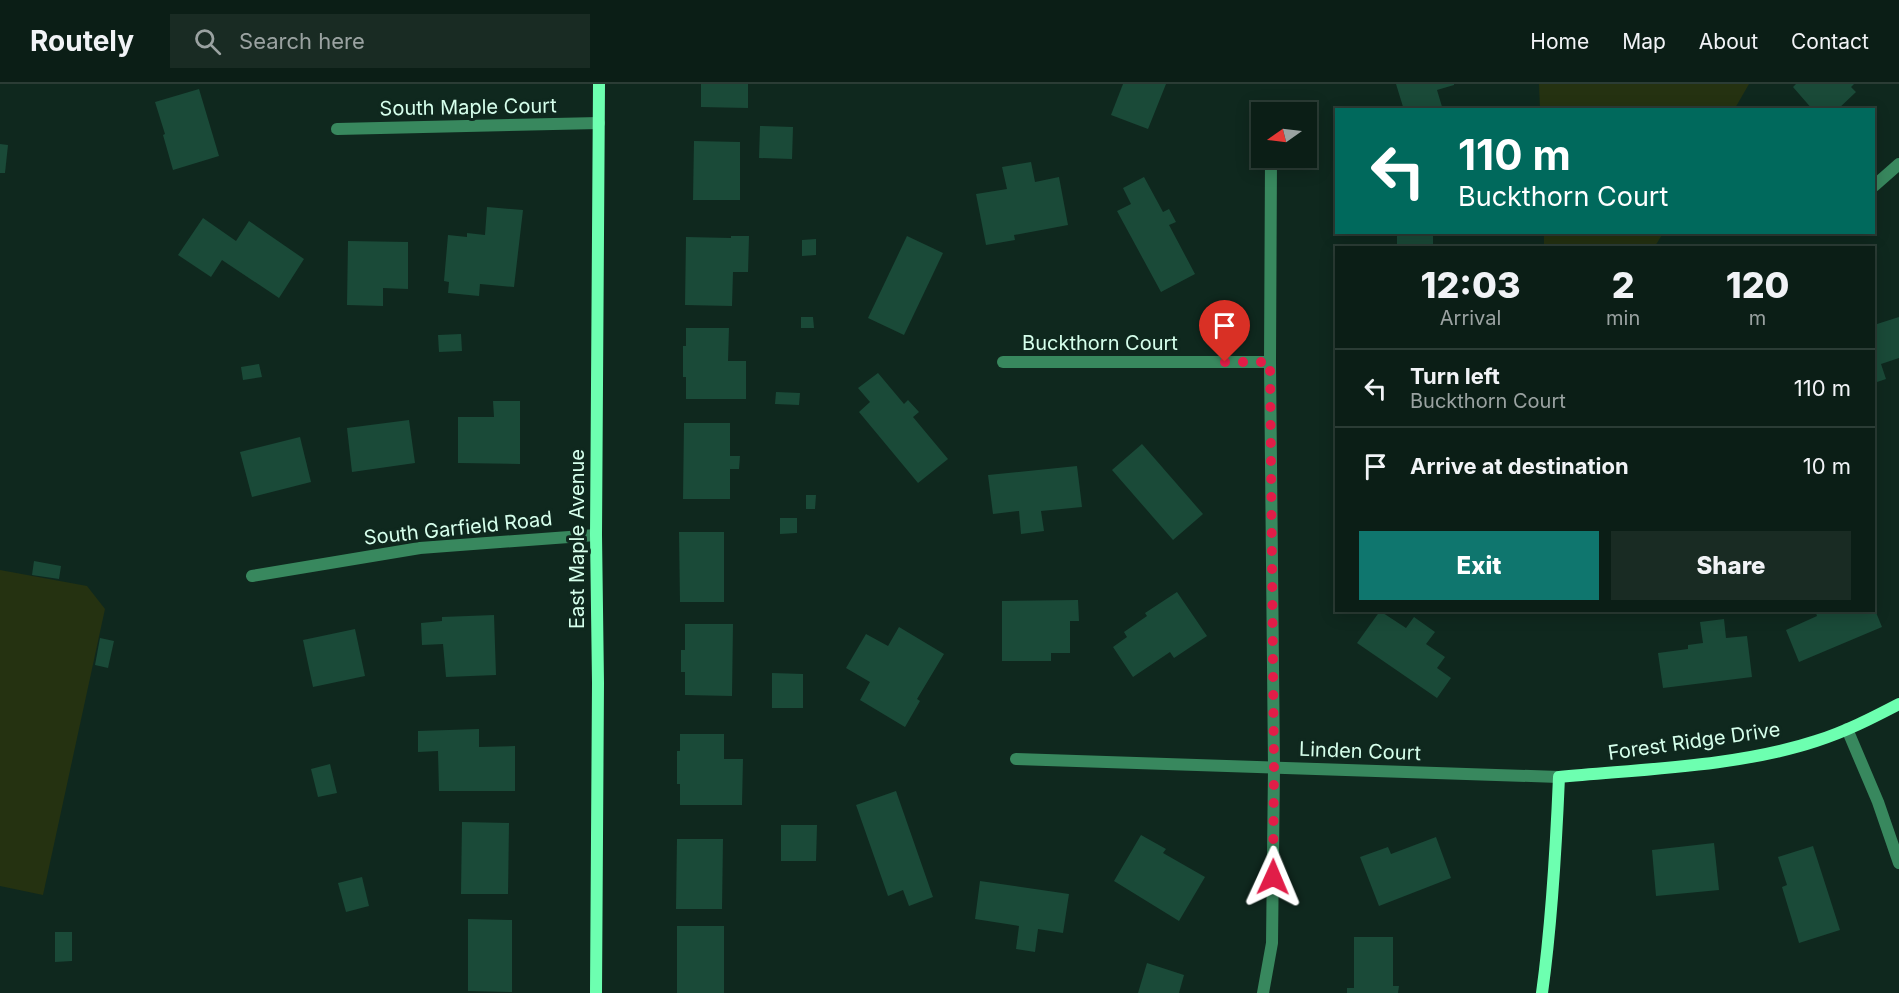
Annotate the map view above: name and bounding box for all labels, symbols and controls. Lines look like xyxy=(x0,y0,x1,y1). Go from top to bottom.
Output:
search box xyxy=(170,14,590,68)
text: Routely xyxy=(30,24,134,58)
icon: search xyxy=(191,25,224,58)
text: Search here xyxy=(239,28,365,54)
text: Home xyxy=(1530,29,1589,54)
text: Map xyxy=(1622,29,1666,54)
text: About xyxy=(1699,29,1758,54)
text: Contact xyxy=(1791,29,1869,54)
street label: South Maple Court xyxy=(379,93,557,121)
north arrow xyxy=(1251,102,1317,168)
map controls xyxy=(1251,102,1317,168)
text: 110 m xyxy=(1458,129,1571,180)
icon: left xyxy=(1359,132,1437,210)
text: Buckthorn Court xyxy=(1458,180,1668,213)
text: 12:03 xyxy=(1420,263,1521,307)
text: 2 xyxy=(1612,263,1635,307)
text: 120 xyxy=(1726,263,1790,307)
pin xyxy=(1199,300,1250,362)
text: Arrival xyxy=(1440,306,1501,330)
text: min xyxy=(1606,306,1640,330)
text: m xyxy=(1749,306,1766,330)
icon: arrive xyxy=(1208,309,1241,342)
street label: Buckthorn Court xyxy=(1022,331,1178,355)
text: Turn left xyxy=(1410,363,1500,389)
icon: left xyxy=(1359,372,1392,405)
text: 110 m xyxy=(1794,375,1851,401)
text: Buckthorn Court xyxy=(1410,389,1566,413)
street label: East Maple Avenue xyxy=(565,449,589,629)
icon: arrive xyxy=(1359,450,1392,483)
text: Arrive at destination xyxy=(1410,453,1629,479)
text: 10 m xyxy=(1803,453,1851,479)
street label: South Garfield Road xyxy=(363,506,553,550)
button: Exit xyxy=(1359,531,1599,600)
button: Share xyxy=(1611,531,1851,600)
street label: Forest Ridge Drive xyxy=(1606,717,1782,765)
street label: Linden Court xyxy=(1299,737,1422,765)
position arrow xyxy=(1241,845,1305,909)

